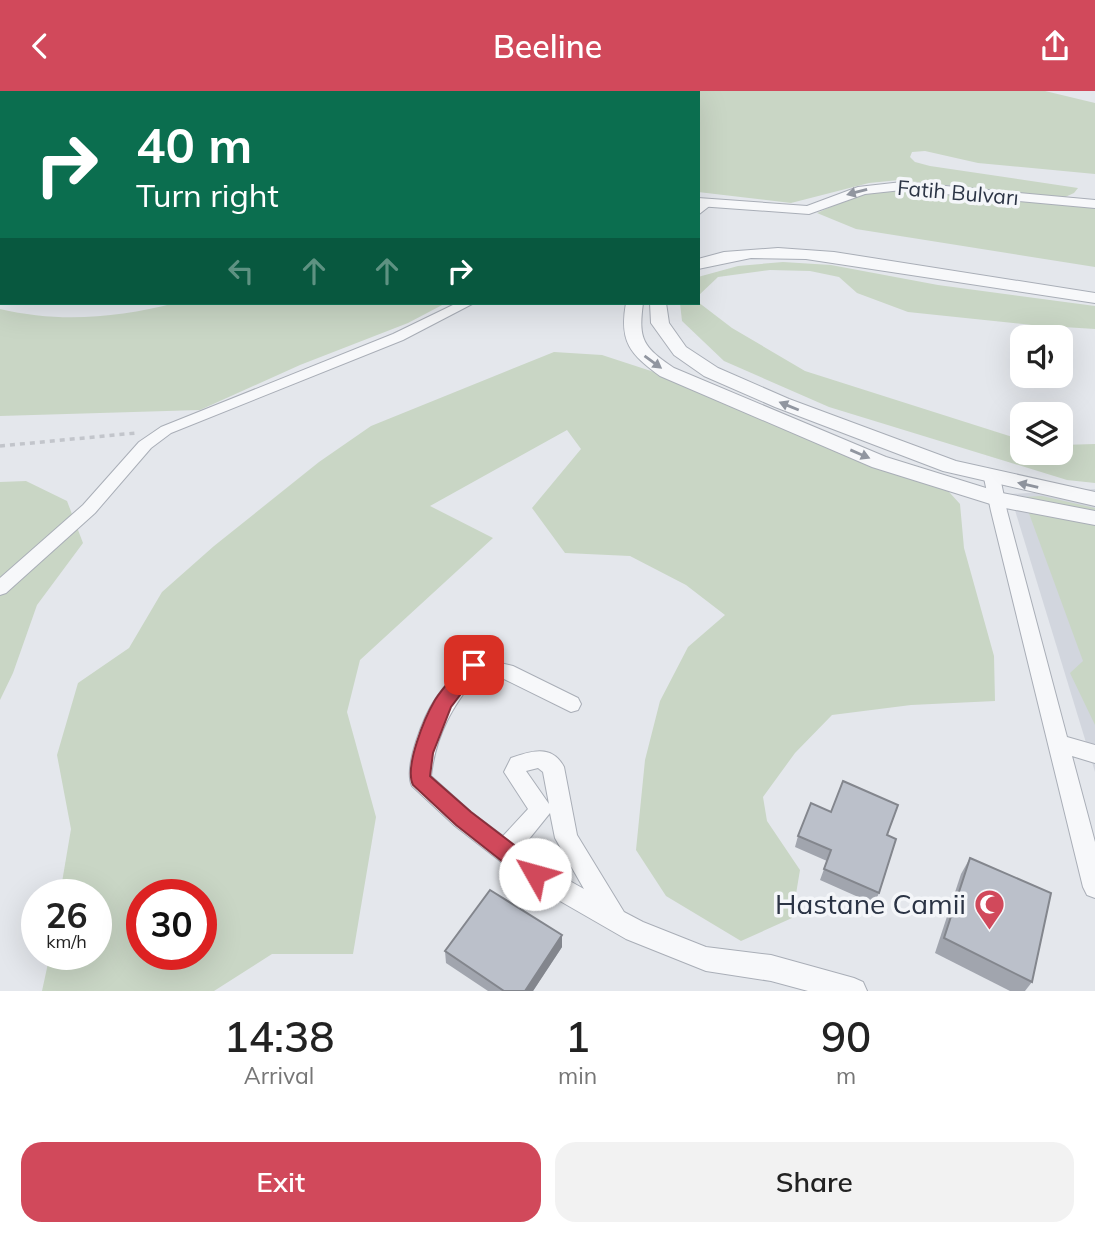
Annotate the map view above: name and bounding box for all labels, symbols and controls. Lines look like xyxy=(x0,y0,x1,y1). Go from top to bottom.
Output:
text: Beeline xyxy=(493,26,602,66)
icon: back xyxy=(21,27,59,65)
icon: share xyxy=(1036,27,1074,65)
text: 40 m xyxy=(136,114,252,175)
icon: right xyxy=(21,119,112,210)
street label: Fatih Bulvarı xyxy=(896,174,1020,210)
text: Turn right xyxy=(136,175,279,215)
one-way arrow xyxy=(846,187,868,198)
icon: left xyxy=(222,252,260,290)
icon: ahead xyxy=(295,252,333,290)
icon: ahead xyxy=(368,252,406,290)
icon: right xyxy=(441,252,479,290)
map controls xyxy=(1010,325,1073,465)
button: sound xyxy=(1010,325,1073,388)
one-way arrow xyxy=(644,355,662,369)
one-way arrow xyxy=(779,400,800,411)
button: layers xyxy=(1010,402,1073,465)
one-way arrow xyxy=(850,449,871,460)
one-way arrow xyxy=(1017,479,1039,490)
pin xyxy=(444,635,504,695)
icon: arrive xyxy=(455,646,493,684)
position arrow xyxy=(498,837,572,911)
speed limit sign: 30 xyxy=(126,879,217,970)
place label: Hastane Camii xyxy=(775,886,966,921)
mosque icon: Hastane Camii xyxy=(972,887,1006,931)
text: 26 xyxy=(45,893,88,937)
text: km/h xyxy=(46,930,87,953)
text: 14:38 xyxy=(224,1010,334,1063)
text: 1 xyxy=(565,1010,590,1063)
text: 90 xyxy=(821,1010,871,1063)
text: Arrival xyxy=(244,1061,314,1090)
text: min xyxy=(558,1061,597,1090)
text: m xyxy=(836,1061,856,1090)
button: Exit xyxy=(21,1142,541,1222)
button: Share xyxy=(555,1142,1074,1222)

